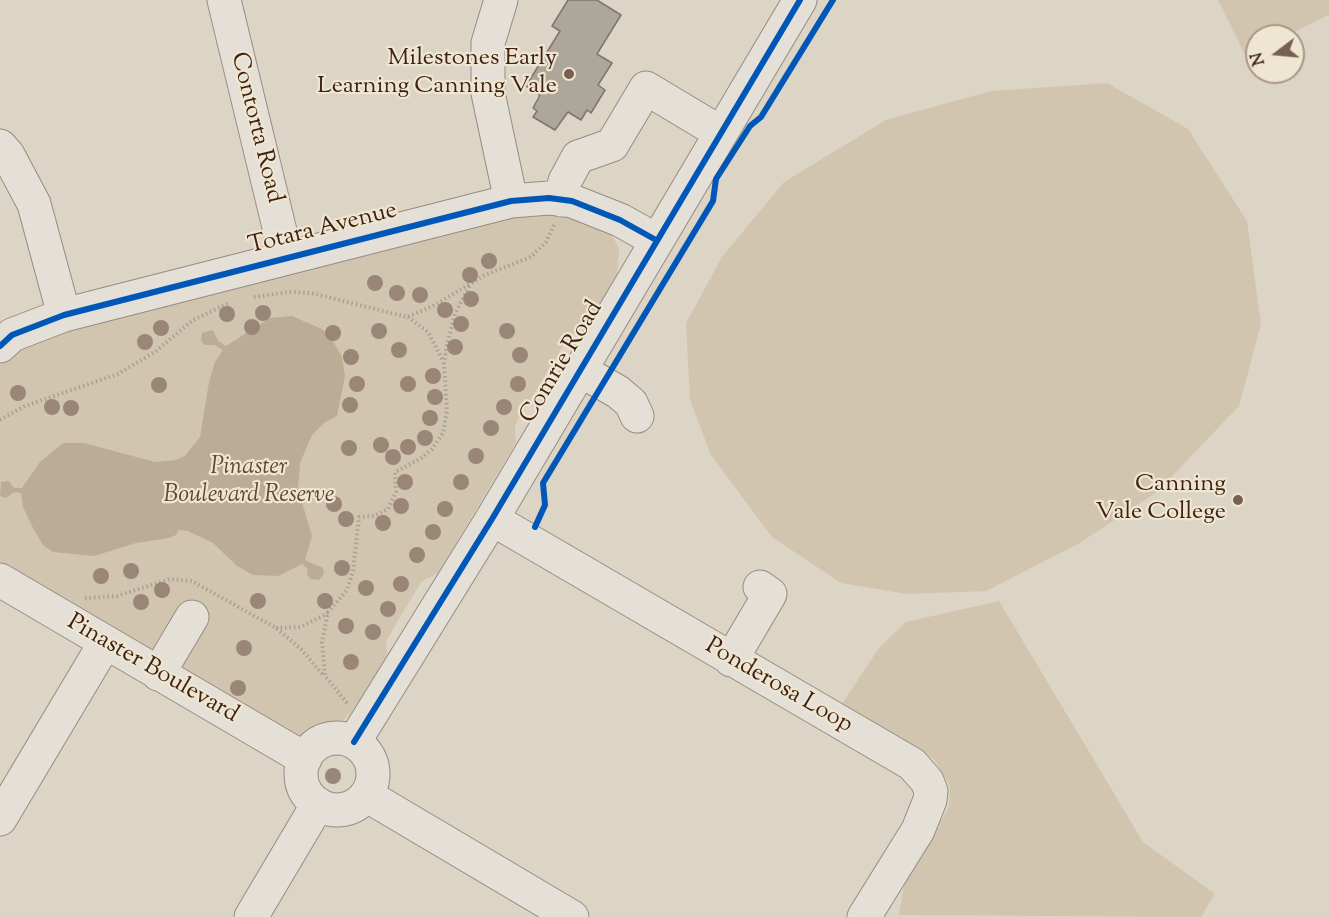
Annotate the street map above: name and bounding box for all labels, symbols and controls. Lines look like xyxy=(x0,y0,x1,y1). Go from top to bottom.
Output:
north arrow xyxy=(1245,24,1305,84)
place label: Milestones Early Learning Canning Vale xyxy=(317,46,557,102)
text: N xyxy=(1246,49,1272,68)
street label: Contorta Road xyxy=(222,50,288,206)
marker: Milestones Early Learning Canning Vale xyxy=(562,67,576,81)
street label: Totara Avenue xyxy=(246,198,400,262)
street label: Comrie Road xyxy=(515,297,611,429)
park label: Pinaster Boulevard Reserve xyxy=(164,455,334,511)
place label: Canning Vale College xyxy=(1095,472,1226,528)
marker: Canning Vale College xyxy=(1231,493,1245,507)
street label: Pinaster Boulevard xyxy=(61,609,243,731)
street label: Ponderosa Loop xyxy=(699,633,857,741)

